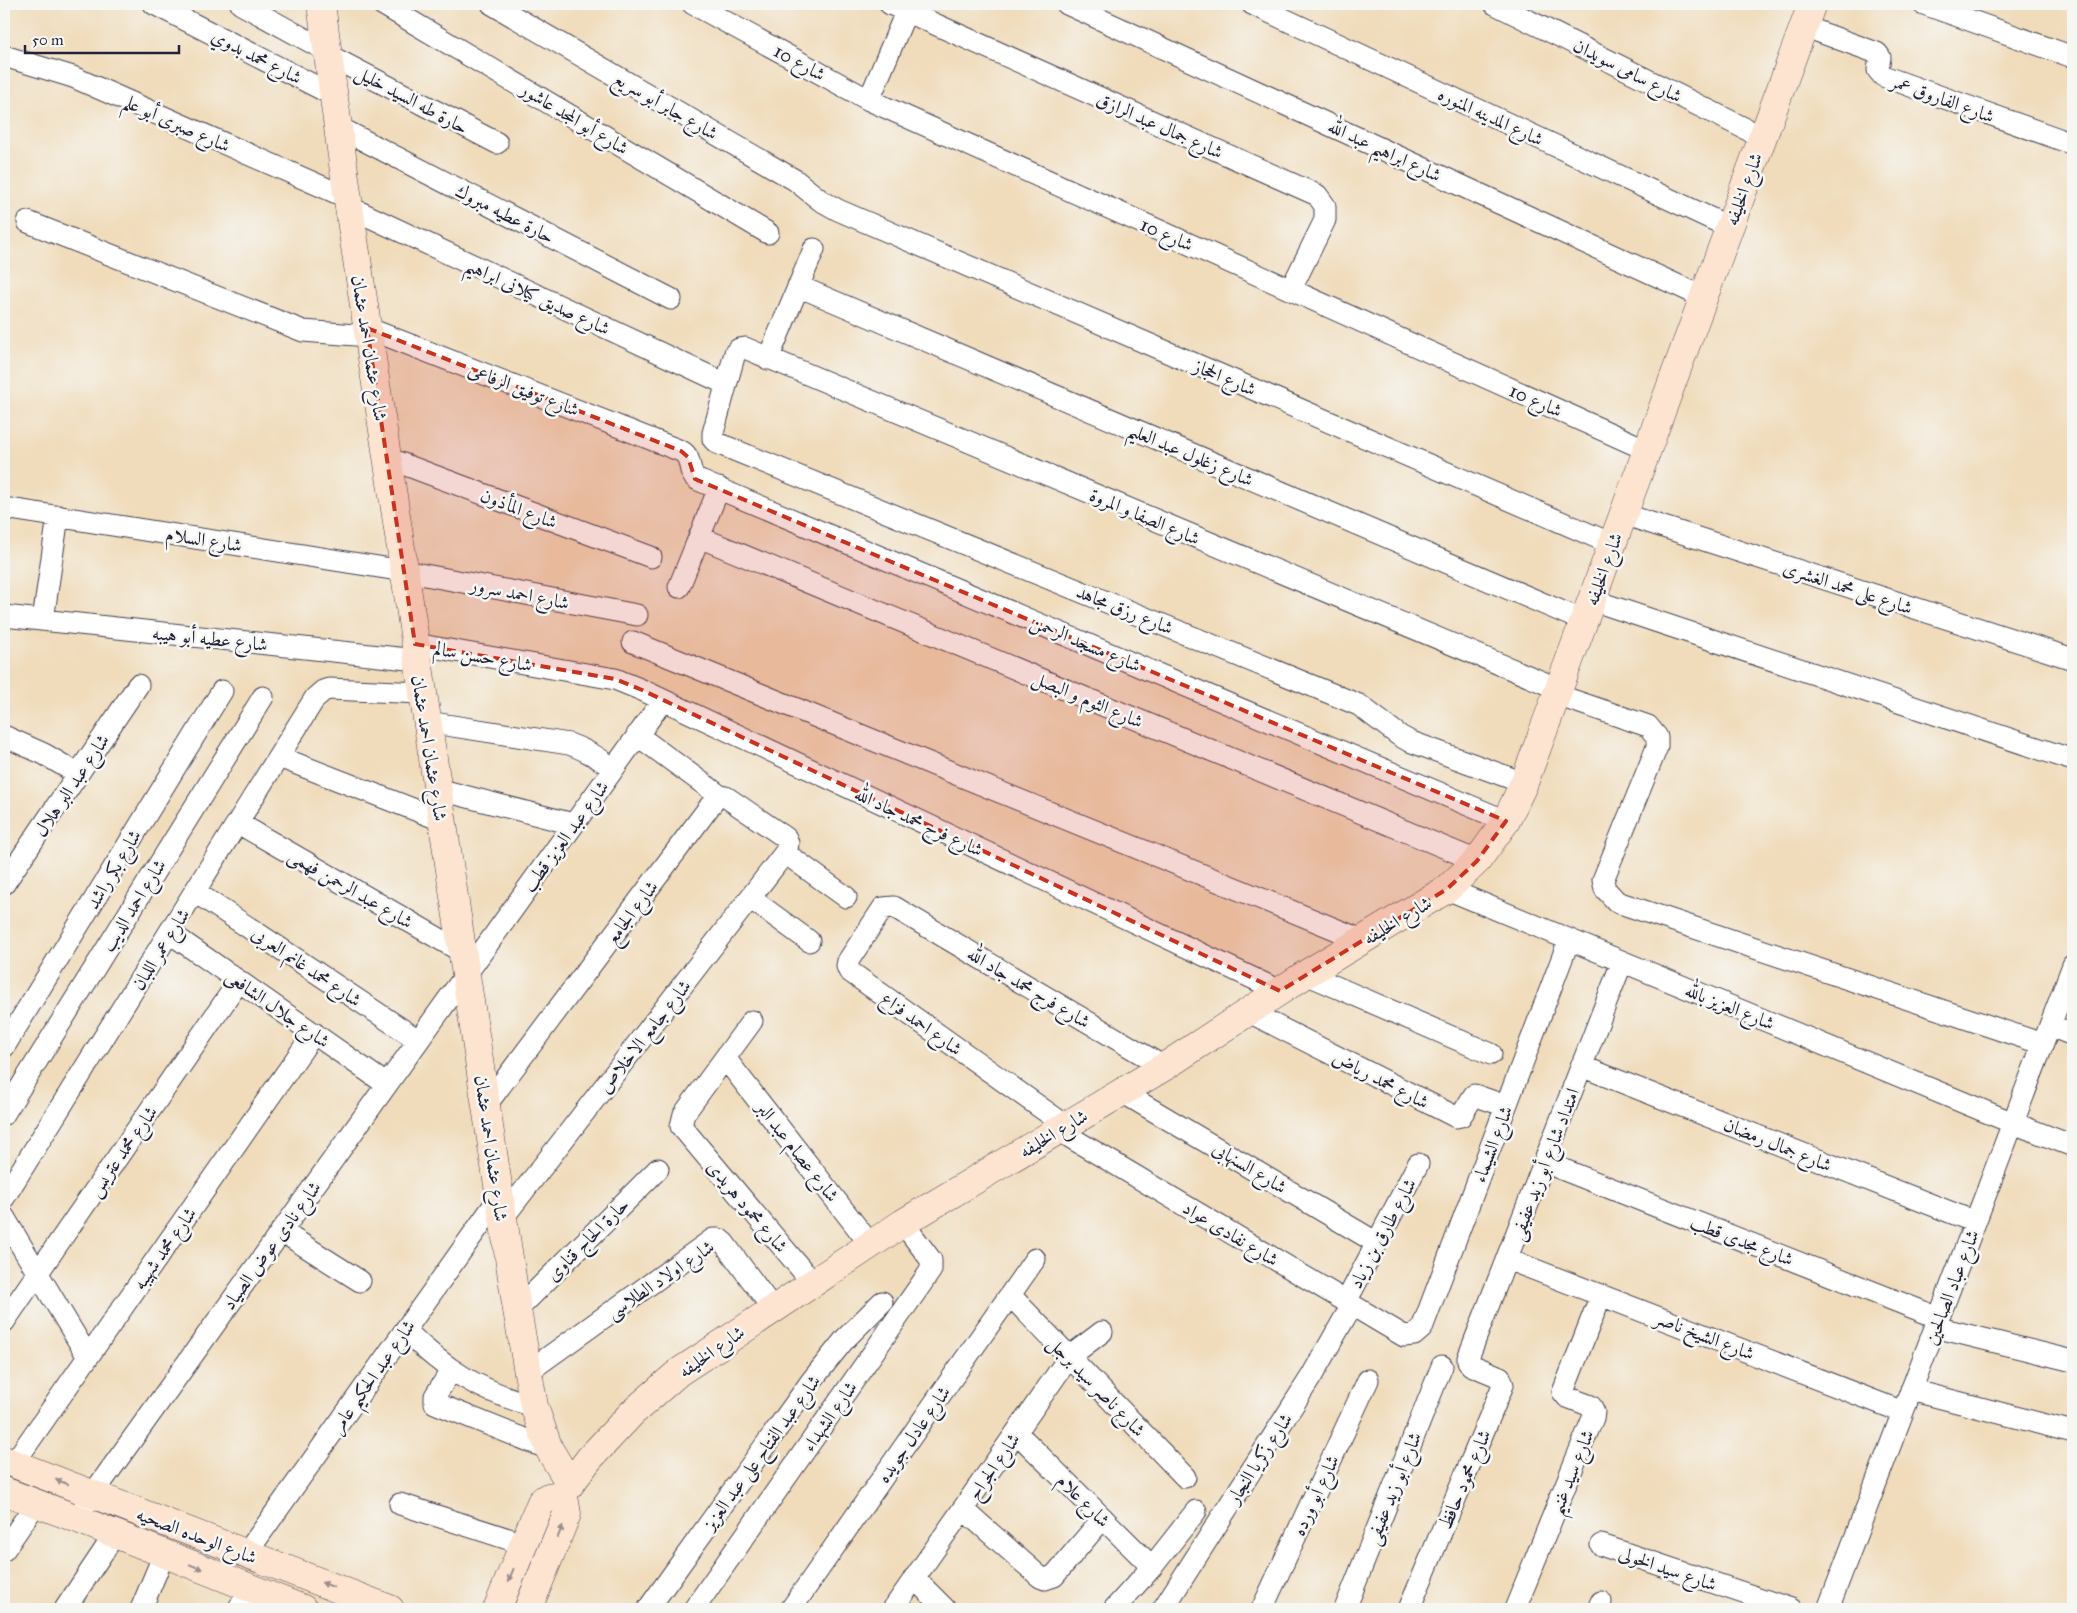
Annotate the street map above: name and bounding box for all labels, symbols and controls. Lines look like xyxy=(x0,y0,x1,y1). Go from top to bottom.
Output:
scale bar xyxy=(25,22,179,54)
street label: شارع محمد بدوي xyxy=(206,24,306,93)
text: 50 m xyxy=(32,31,64,49)
street label: شارع سامى سويدان xyxy=(1568,33,1686,111)
street label: شارع 10 xyxy=(768,39,830,89)
street label: حارة طه السيد خليل xyxy=(350,60,472,141)
street label: شارع جابر أبو سريع xyxy=(606,65,723,150)
street label: شارع الفاروق عمر xyxy=(1885,68,1998,132)
street label: شارع أبو المجد عاشور xyxy=(513,75,633,163)
street label: شارع المدينه المنوره xyxy=(1433,82,1547,155)
street label: شارع جمال عبد الرازق xyxy=(1091,87,1227,167)
street label: شارع صبرى أبو علم xyxy=(116,89,234,165)
street label: شارع ابراهيم عبد الله xyxy=(1321,111,1446,194)
street label: شارع الخليفه xyxy=(1720,150,1771,230)
street label: حارة عطيه مبروك xyxy=(451,179,558,248)
street label: شارع 10 xyxy=(1135,213,1197,260)
street label: شارع صديق كيلانى ابراهيم xyxy=(458,253,614,347)
street label: شارع عثمان احمد عثمان xyxy=(343,273,392,423)
street label: شارع الحجاز xyxy=(1187,353,1260,405)
street label: شارع توفيق الرفاعى xyxy=(464,358,583,425)
street label: شارع 10 xyxy=(1504,379,1566,426)
street label: شارع زغلول عبد العليم xyxy=(1121,418,1257,499)
street label: شارع المأذون xyxy=(476,481,561,537)
street label: شارع الصفا و المروة xyxy=(1085,483,1203,554)
street label: شارع السلام xyxy=(163,522,244,562)
street label: شارع الخليفه xyxy=(1580,530,1631,610)
street label: شارع على محمد الغشرى xyxy=(1779,556,1915,623)
street label: شارع احمد سرور xyxy=(466,572,571,618)
street label: شارع رزق مجاهد xyxy=(1071,580,1177,643)
street label: شارع مسجد الرحمن xyxy=(1026,610,1145,681)
street label: شارع عطيه أبو هيبه xyxy=(150,620,269,660)
street label: شارع حسن سالم xyxy=(431,637,534,681)
street label: شارع الثوم و البصل xyxy=(1027,666,1147,738)
street label: شارع عثمان احمد عثمان xyxy=(403,673,452,823)
street label: شارع عبد البر هلال xyxy=(29,730,118,843)
street label: شارع عبد العزيز قطب xyxy=(517,776,617,899)
street label: شارع فرح محمد جاد الله xyxy=(848,779,988,867)
street label: شارع بكر راشد xyxy=(81,825,150,915)
street label: شارع عبد الرحمن فهمى xyxy=(282,843,417,937)
street label: شارع احمد الديب xyxy=(96,855,174,958)
street label: شارع الجامع xyxy=(600,876,668,953)
street label: شارع الخليفه xyxy=(1359,891,1438,953)
street label: شارع عمر اللبان xyxy=(126,904,198,997)
street label: شارع محمد غانم العربى xyxy=(245,921,366,1016)
street label: شارع فرج محمد جاد الله xyxy=(960,939,1096,1038)
street label: شارع جلال الشافعى xyxy=(219,964,334,1056)
street label: شارع جامع الاخلاص xyxy=(593,975,701,1101)
street label: شارع العزيز بالله xyxy=(1680,975,1779,1039)
street label: شارع احمد فزاع xyxy=(874,986,967,1064)
street label: شارع محمد رياض xyxy=(1327,1045,1433,1117)
street label: شارع عثمان احمد عثمان xyxy=(466,1073,513,1223)
street label: امتداد شارع أبو زيد عفيفى xyxy=(1504,1084,1588,1245)
street label: شارع عصام عبد البر xyxy=(746,1095,844,1209)
street label: شارع محمد عتريس xyxy=(83,1101,165,1204)
street label: شارع الشيماء xyxy=(1467,1103,1521,1187)
street label: شارع الخليفه xyxy=(1015,1104,1094,1166)
street label: شارع جمال رمضان xyxy=(1719,1112,1835,1180)
street label: شارع السنهابى xyxy=(1206,1136,1291,1202)
street label: شارع محمود هريدى xyxy=(699,1155,793,1260)
street label: شارع طارق بن زياد xyxy=(1344,1174,1425,1294)
street label: شارع نادى عوض الصياد xyxy=(217,1176,329,1317)
street label: حارة الحاج قناوى xyxy=(541,1193,638,1290)
street label: شارع نفادى عواد xyxy=(1177,1196,1283,1274)
street label: شارع محمد شهيبه xyxy=(128,1202,205,1296)
street label: شارع مجدى قطب xyxy=(1685,1210,1797,1274)
street label: شارع عباد الصالحين xyxy=(1919,1226,1988,1349)
street label: شارع اولاد الطلاسى xyxy=(602,1235,721,1327)
street label: شارع الشيخ ناصر xyxy=(1648,1305,1758,1371)
street label: شارع عبد الحكيم عامر xyxy=(325,1315,427,1442)
street label: شارع الخليفه xyxy=(674,1320,751,1386)
street label: شارع ناصر سيد برجل xyxy=(1040,1331,1150,1444)
street label: شارع عبد الفتاح على عبد العزيز xyxy=(696,1370,830,1540)
street label: شارع الشهداء xyxy=(797,1377,865,1458)
street label: شارع عادل جويده xyxy=(872,1381,958,1489)
street label: شارع زكريا النجار xyxy=(1220,1409,1301,1512)
street label: شارع محمود حافظ xyxy=(1433,1426,1499,1534)
street label: شارع سيد غنيم xyxy=(1544,1426,1606,1521)
street label: شارع الجراح xyxy=(962,1428,1030,1508)
street label: شارع أبو زيد عفيفى xyxy=(1360,1428,1430,1549)
street label: شارع أبو ورده xyxy=(1286,1451,1348,1541)
street label: شارع علام xyxy=(1049,1469,1115,1535)
one-way arrow xyxy=(55,1478,69,1486)
street label: شارع الوحده الصحيه xyxy=(132,1502,260,1573)
one-way arrow xyxy=(557,1525,565,1539)
street label: شارع سيد الخولى xyxy=(1615,1541,1720,1600)
one-way arrow xyxy=(189,1563,203,1571)
one-way arrow xyxy=(506,1568,514,1582)
one-way arrow xyxy=(321,1581,335,1589)

